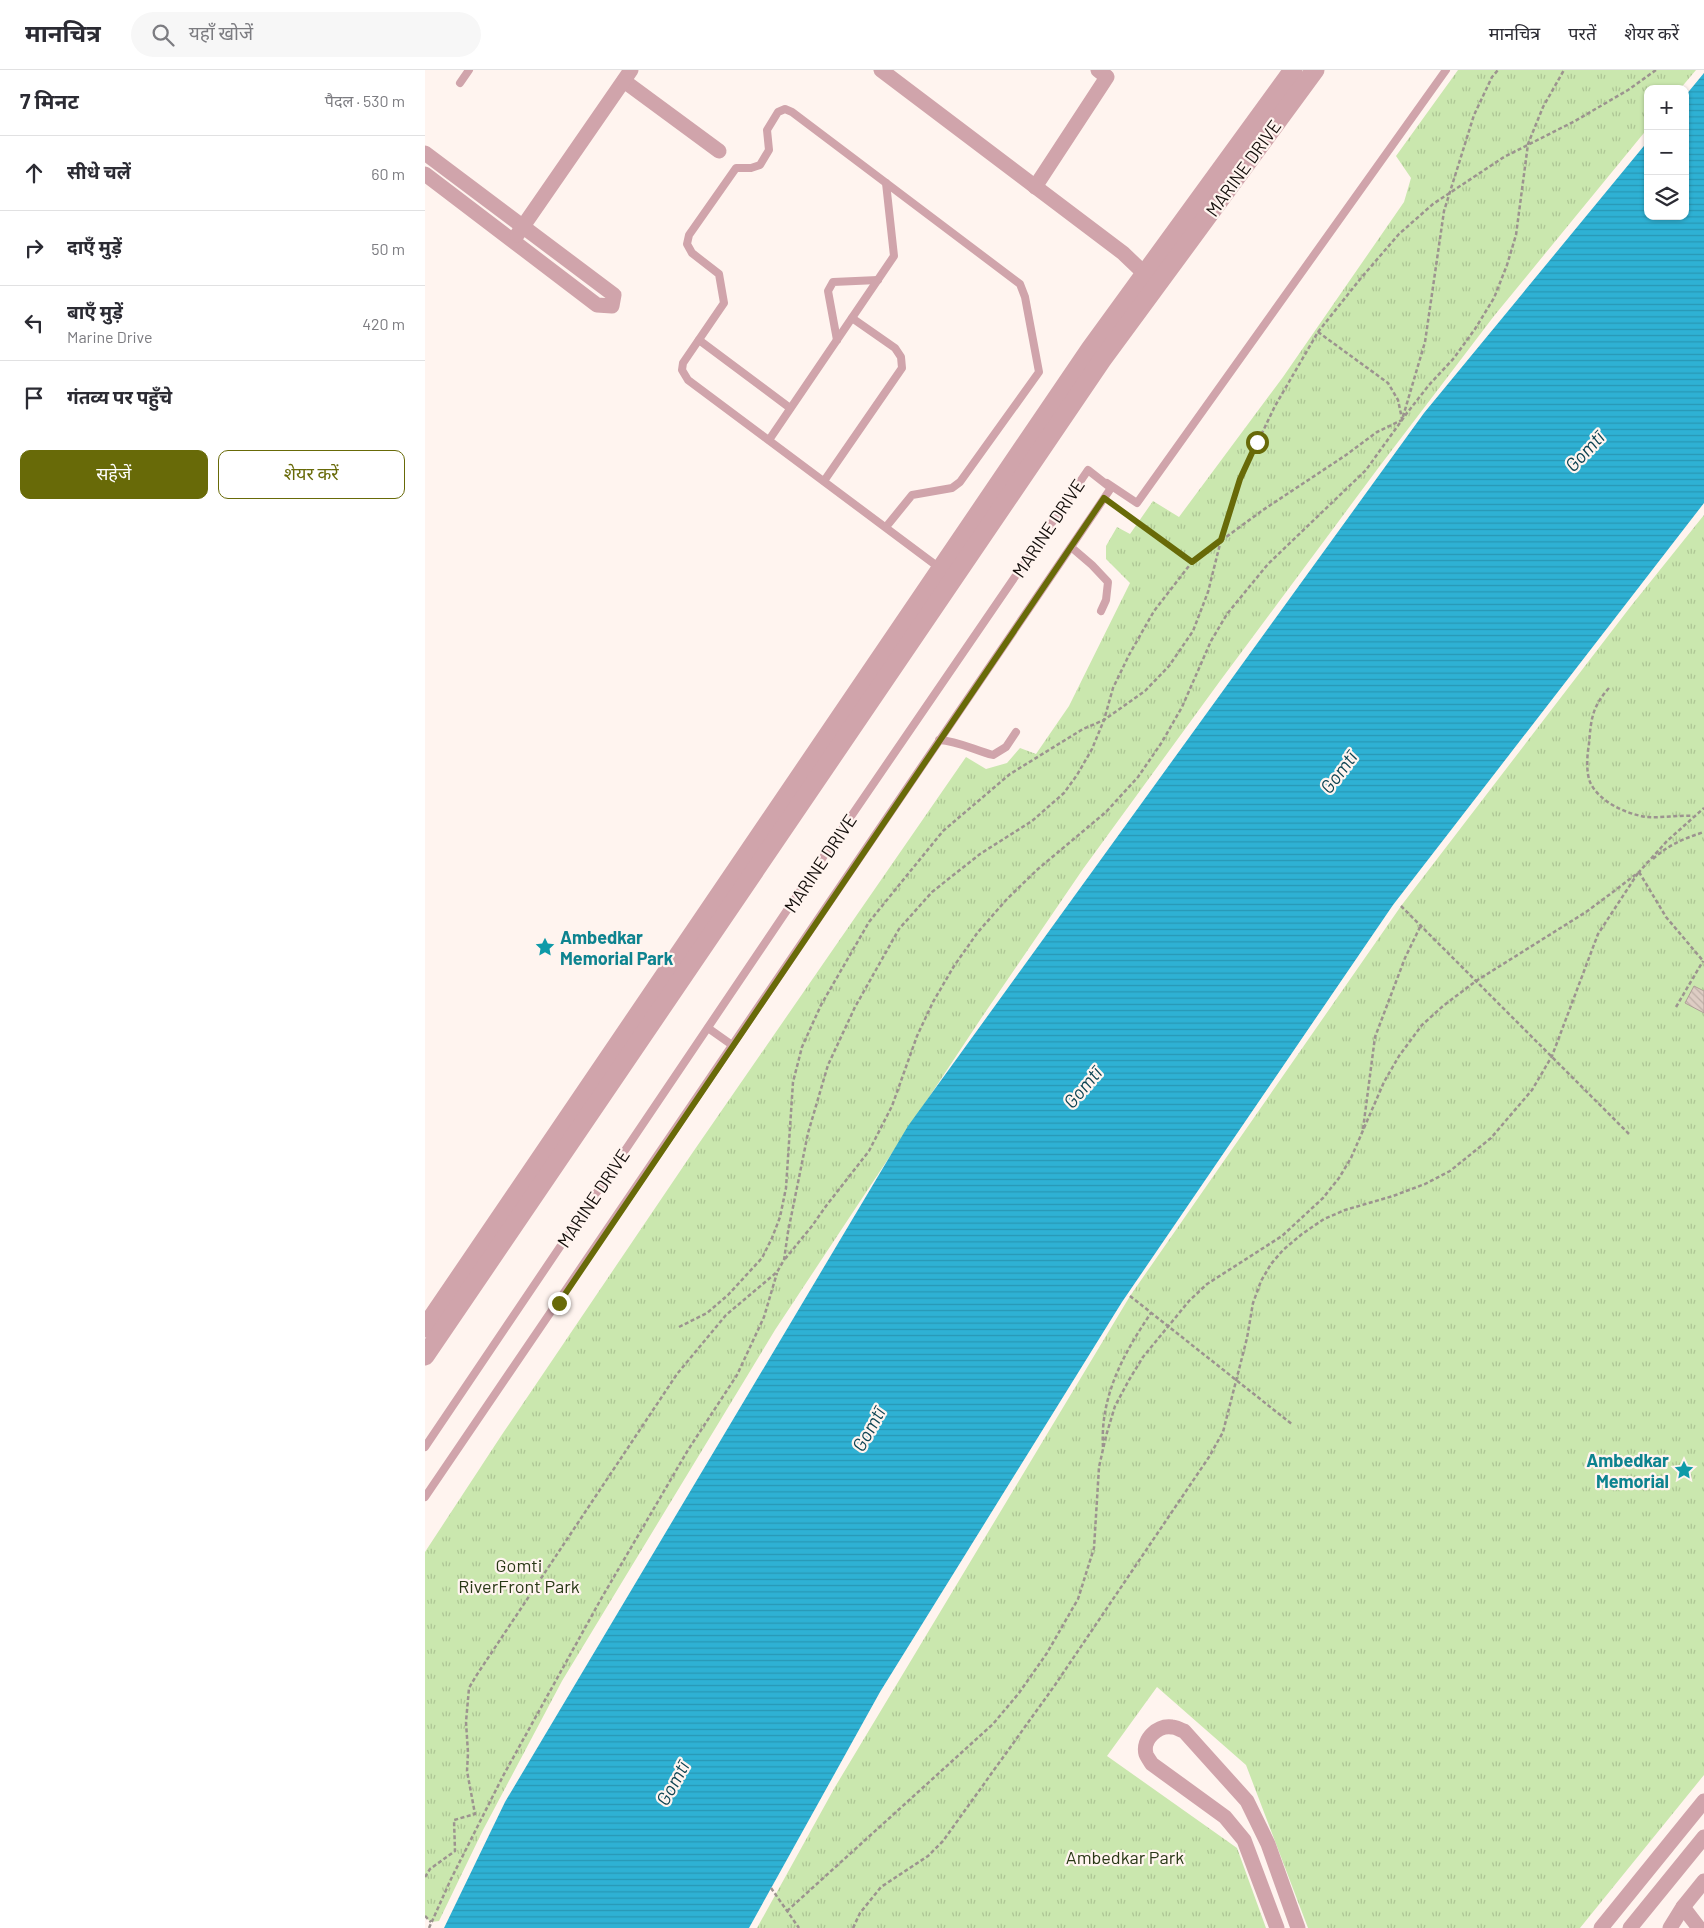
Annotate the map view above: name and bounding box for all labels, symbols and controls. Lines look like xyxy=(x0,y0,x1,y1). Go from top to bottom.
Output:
search box xyxy=(131,12,481,57)
text: मानचित्र xyxy=(25,18,101,47)
icon: search xyxy=(149,21,177,49)
text: यहाँ खोजें xyxy=(189,21,253,44)
text: मानचित्र xyxy=(1489,22,1540,44)
text: परतें xyxy=(1568,22,1596,44)
text: शेयर करें xyxy=(1624,22,1679,44)
map controls xyxy=(1644,85,1689,220)
button: + xyxy=(1644,85,1689,130)
text: 7 मिनट xyxy=(20,88,79,113)
text: पैदल · 530 m xyxy=(325,91,405,110)
street label: MARINE DRIVE xyxy=(1201,115,1285,221)
button: − xyxy=(1644,130,1689,175)
icon: ahead xyxy=(20,159,48,187)
text: सीधे चलें xyxy=(67,160,131,183)
text: 60 m xyxy=(371,164,405,183)
button: layers xyxy=(1644,175,1689,220)
icon: right xyxy=(20,234,48,262)
text: दाएँ मुड़ें xyxy=(67,235,122,258)
text: 50 m xyxy=(371,239,405,258)
text: बाएँ मुड़ें xyxy=(67,300,123,323)
icon: left xyxy=(20,309,48,337)
text: 420 m xyxy=(362,314,405,333)
text: Marine Drive xyxy=(67,327,152,346)
icon: arrive xyxy=(20,384,48,412)
text: गंतव्य पर पहुँचे xyxy=(67,385,172,408)
water label: Gomtī xyxy=(1559,424,1610,476)
route start xyxy=(1246,431,1269,454)
button: सहेजें xyxy=(20,450,208,499)
button: शेयर करें xyxy=(218,450,405,499)
street label: MARINE DRIVE xyxy=(1007,475,1089,581)
water label: Gomtī xyxy=(1315,745,1363,798)
street label: MARINE DRIVE xyxy=(779,810,861,916)
place label: Ambedkar Memorial Park xyxy=(560,926,674,969)
place icon: Ambedkar Memorial Park xyxy=(534,936,556,958)
water label: Gomtī xyxy=(1058,1060,1107,1112)
street label: MARINE DRIVE xyxy=(552,1145,634,1251)
route end xyxy=(548,1292,571,1315)
water label: Gomtī xyxy=(847,1401,891,1455)
place label: Ambedkar Memorial xyxy=(1586,1449,1669,1492)
place icon: Ambedkar Memorial xyxy=(1673,1459,1695,1481)
park label: Gomti RiverFront Park xyxy=(458,1554,580,1597)
water label: Gomtī xyxy=(651,1755,695,1809)
park label: Ambedkar Park xyxy=(1066,1846,1184,1868)

